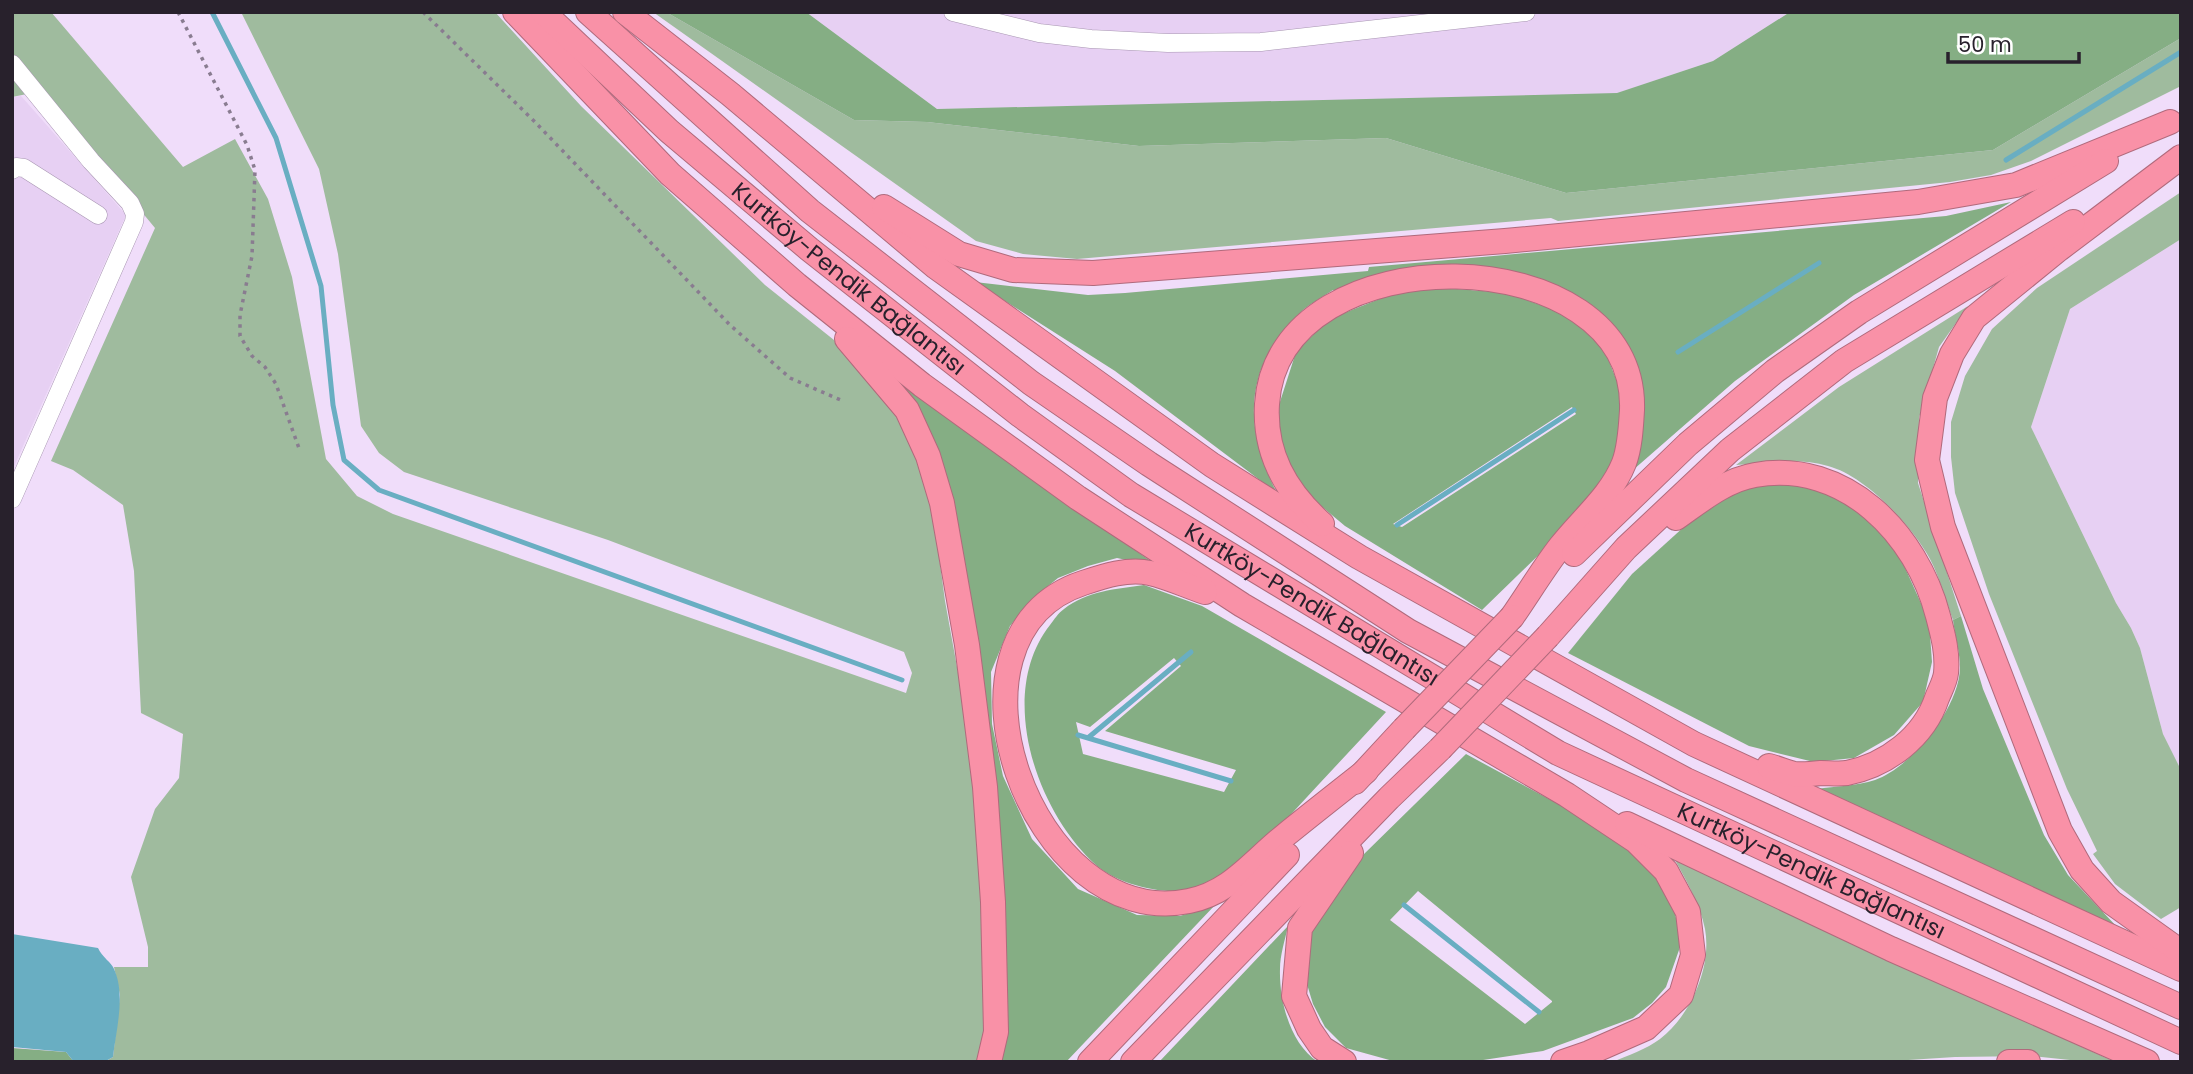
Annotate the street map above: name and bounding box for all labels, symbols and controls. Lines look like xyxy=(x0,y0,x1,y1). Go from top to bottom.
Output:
scale bar xyxy=(1948,21,2079,65)
text: 50 m xyxy=(1958,30,2012,59)
street label: Kurtköy-Pendik Bağlantısı xyxy=(725,175,973,383)
street label: Kurtköy-Pendik Bağlantısı xyxy=(1179,515,1445,694)
street label: Kurtköy-Pendik Bağlantısı xyxy=(1672,795,1951,947)

